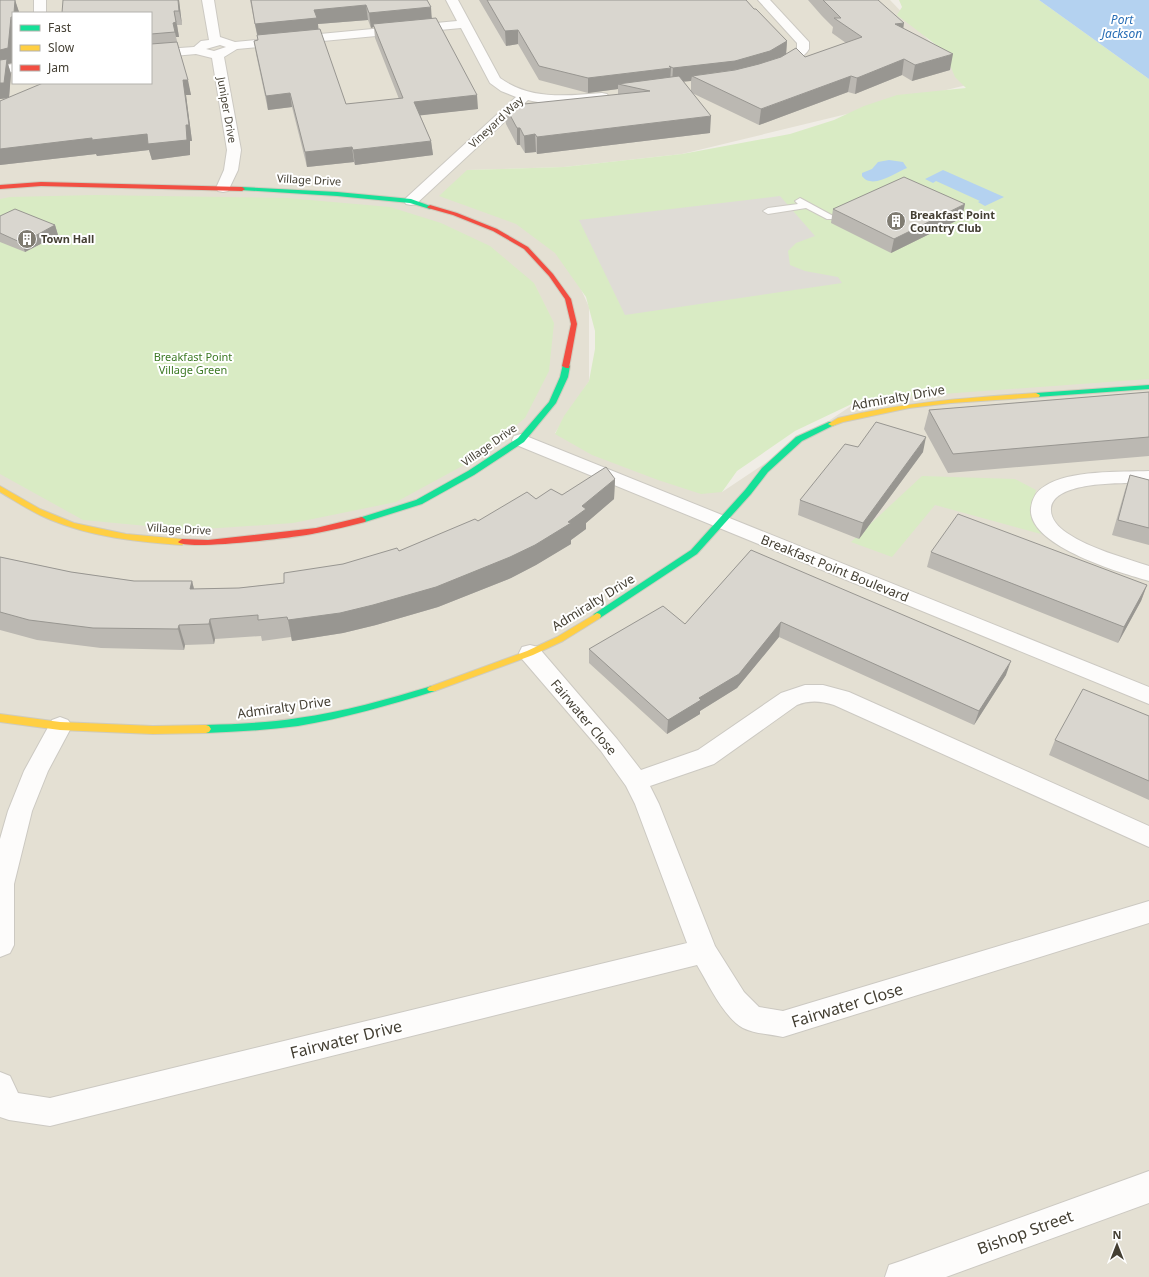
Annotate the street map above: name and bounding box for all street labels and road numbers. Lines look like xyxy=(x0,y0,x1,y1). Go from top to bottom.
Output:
street label: Juniper Drive xyxy=(214,75,241,144)
street label: Vineyard Way xyxy=(465,92,527,151)
street label: Village Drive xyxy=(277,170,342,189)
street label: Admiralty Drive xyxy=(850,380,946,414)
street label: Village Drive xyxy=(458,420,519,469)
street label: Village Drive xyxy=(147,519,212,538)
street label: Breakfast Point Boulevard xyxy=(758,530,912,606)
street label: Admiralty Drive xyxy=(548,569,638,635)
street label: Fairwater Close xyxy=(547,675,621,759)
street label: Admiralty Drive xyxy=(236,692,332,722)
street label: Fairwater Close xyxy=(788,978,906,1032)
street label: Fairwater Drive xyxy=(288,1014,404,1064)
street label: Bishop Street xyxy=(974,1204,1076,1260)

